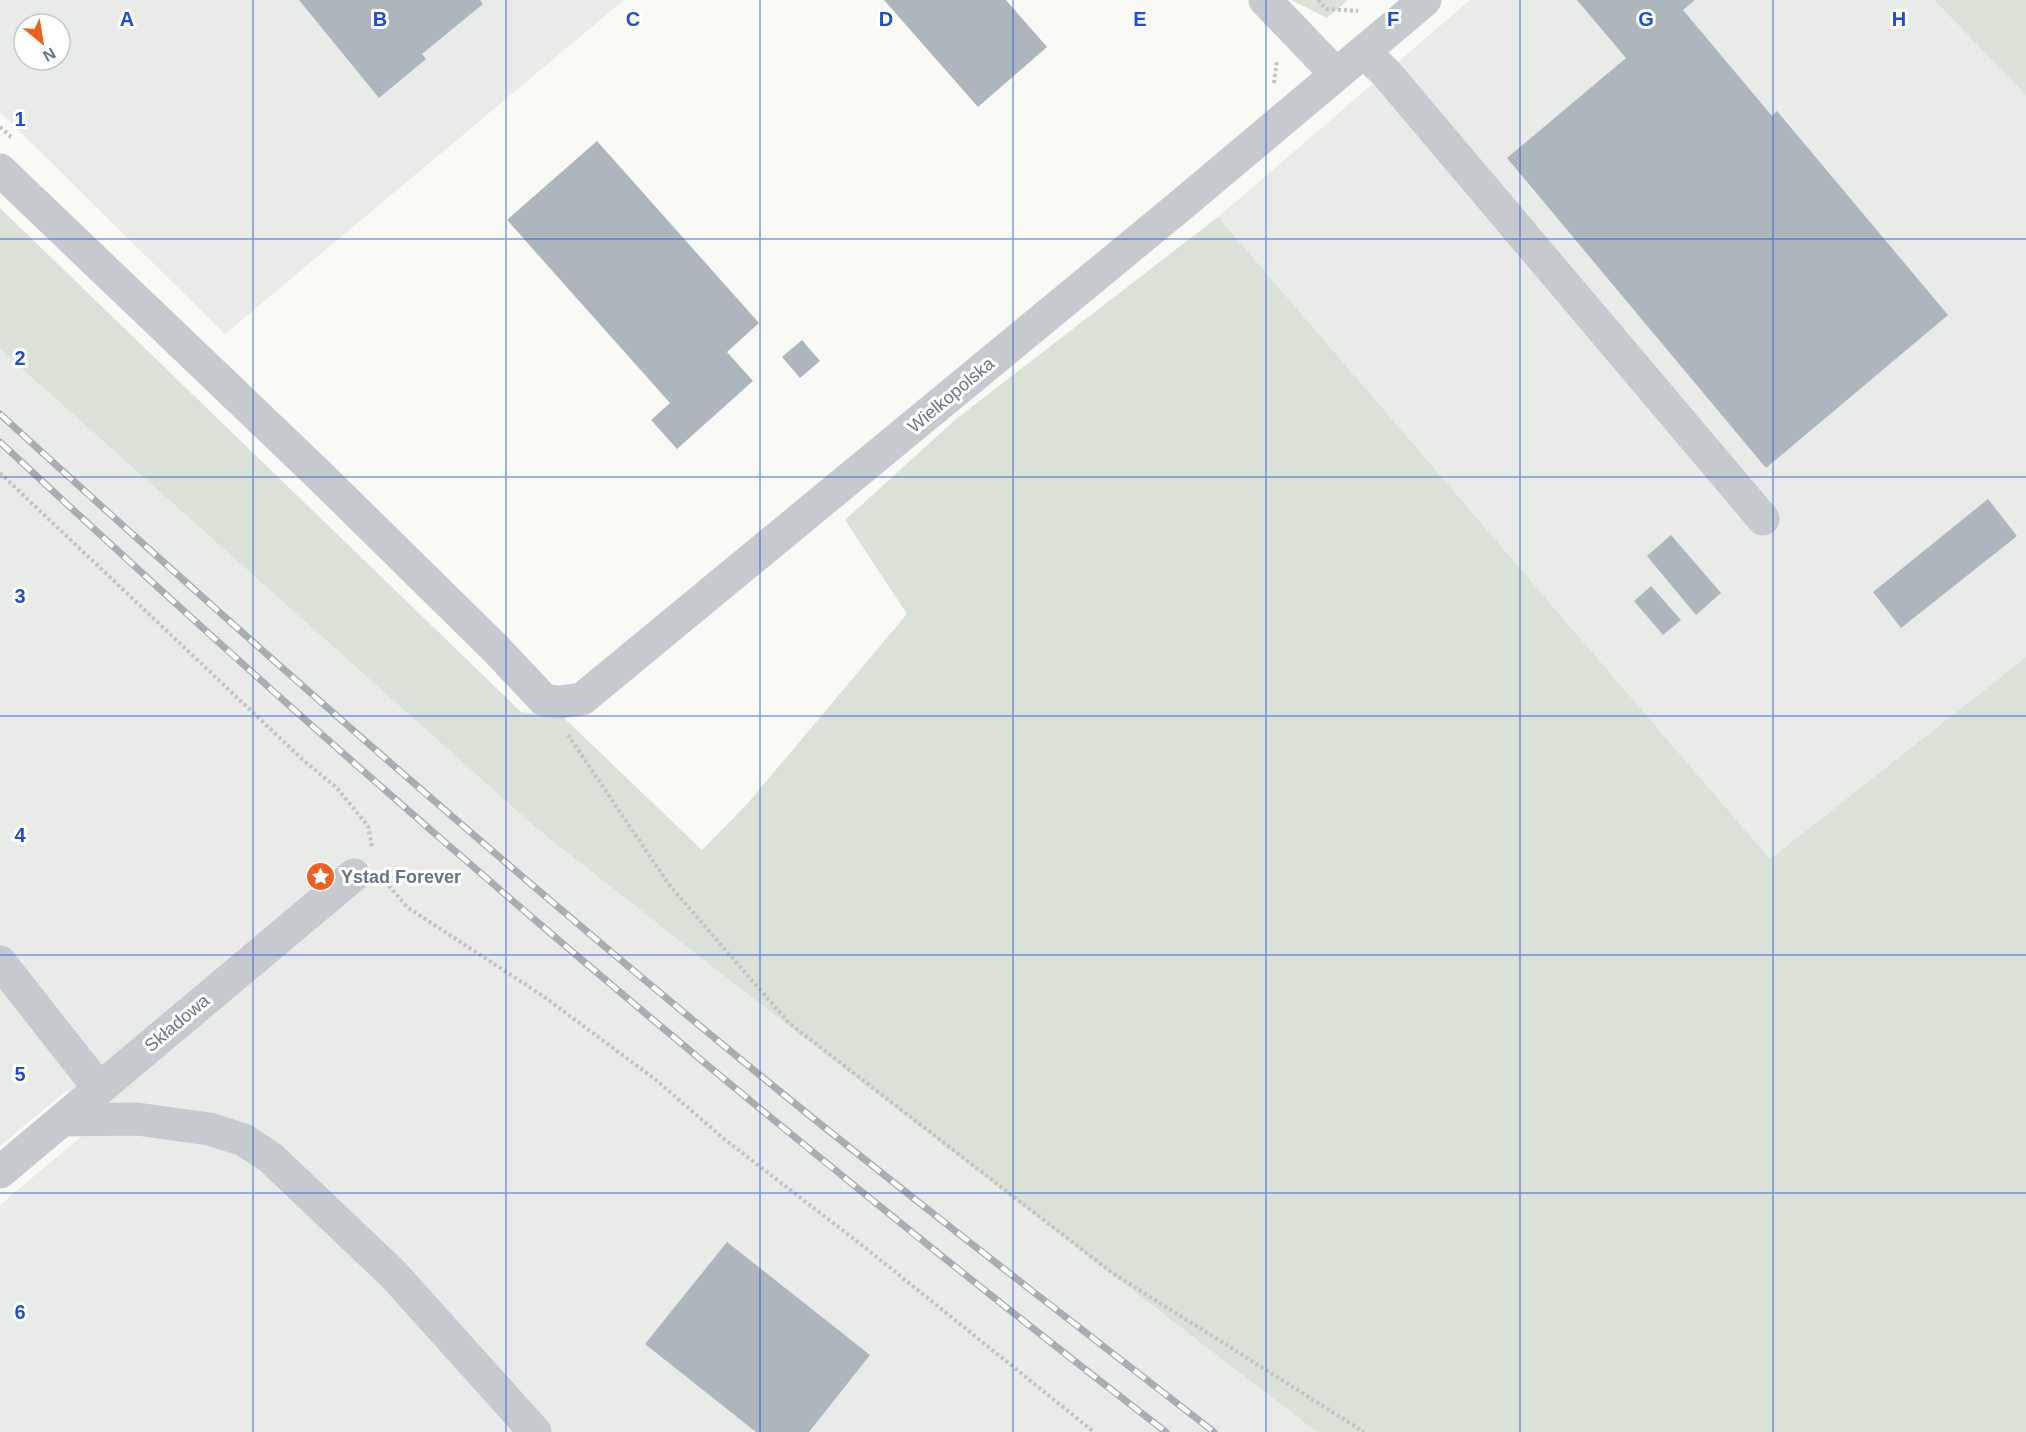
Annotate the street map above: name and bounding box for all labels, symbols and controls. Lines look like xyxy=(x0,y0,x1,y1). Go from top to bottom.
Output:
text: A xyxy=(120,8,134,30)
text: B xyxy=(373,8,387,30)
text: C xyxy=(626,8,640,30)
text: D xyxy=(879,8,893,30)
text: E xyxy=(1133,8,1147,30)
text: F xyxy=(1387,8,1399,30)
text: G xyxy=(1638,8,1654,30)
text: H xyxy=(1892,8,1906,30)
north arrow xyxy=(12,12,72,72)
text: N xyxy=(40,44,59,65)
text: 1 xyxy=(14,108,26,130)
text: 2 xyxy=(14,347,26,369)
street label: Wielkopolska xyxy=(904,353,999,437)
text: 3 xyxy=(14,585,26,607)
text: 4 xyxy=(14,824,26,846)
place icon: Ystad Forever xyxy=(304,861,336,893)
place label: Ystad Forever xyxy=(341,867,461,887)
street label: Składowa xyxy=(141,990,214,1056)
text: 5 xyxy=(14,1063,26,1085)
text: 6 xyxy=(14,1301,26,1323)

